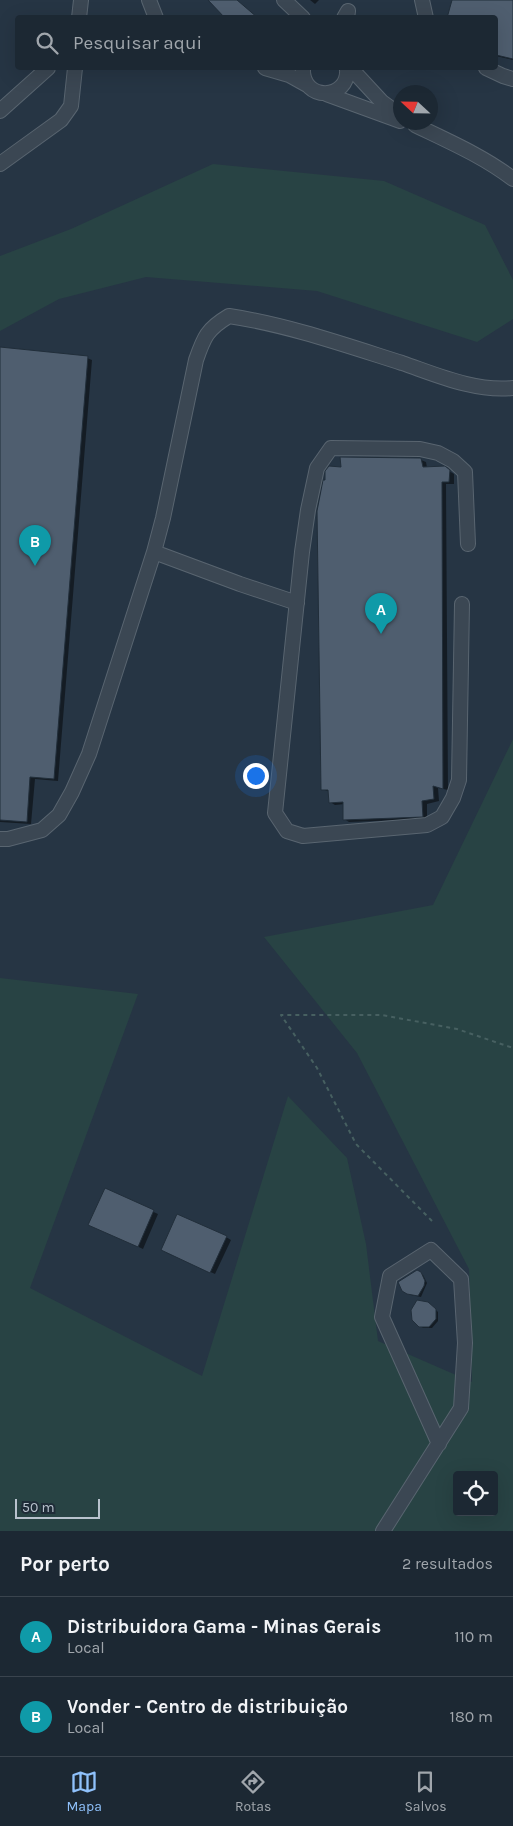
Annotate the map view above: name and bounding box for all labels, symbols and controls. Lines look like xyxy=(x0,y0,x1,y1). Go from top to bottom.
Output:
search box xyxy=(15,15,498,70)
icon: search xyxy=(33,29,61,57)
text: Pesquisar aqui xyxy=(73,32,202,54)
north arrow xyxy=(393,85,438,130)
pin: B xyxy=(19,525,51,566)
pin: A xyxy=(365,593,397,634)
your location xyxy=(243,763,269,789)
map controls xyxy=(453,1471,498,1516)
button: locate xyxy=(453,1471,498,1516)
scale bar xyxy=(15,1496,100,1519)
text: 50 m xyxy=(22,1499,55,1516)
text: Por perto xyxy=(20,1552,110,1576)
text: 2 resultados xyxy=(402,1554,493,1573)
text: Distribuidora Gama - Minas Gerais xyxy=(67,1616,381,1638)
text: A xyxy=(31,1627,41,1646)
text: 110 m xyxy=(454,1627,493,1646)
text: Local xyxy=(67,1638,105,1657)
text: Vonder - Centro de distribuição xyxy=(67,1696,348,1718)
text: B xyxy=(31,1707,41,1726)
text: 180 m xyxy=(450,1707,493,1726)
text: Local xyxy=(67,1718,105,1737)
tab: Mapa xyxy=(66,1768,102,1815)
tab: Rotas xyxy=(235,1768,271,1815)
tab: Salvos xyxy=(404,1768,447,1815)

